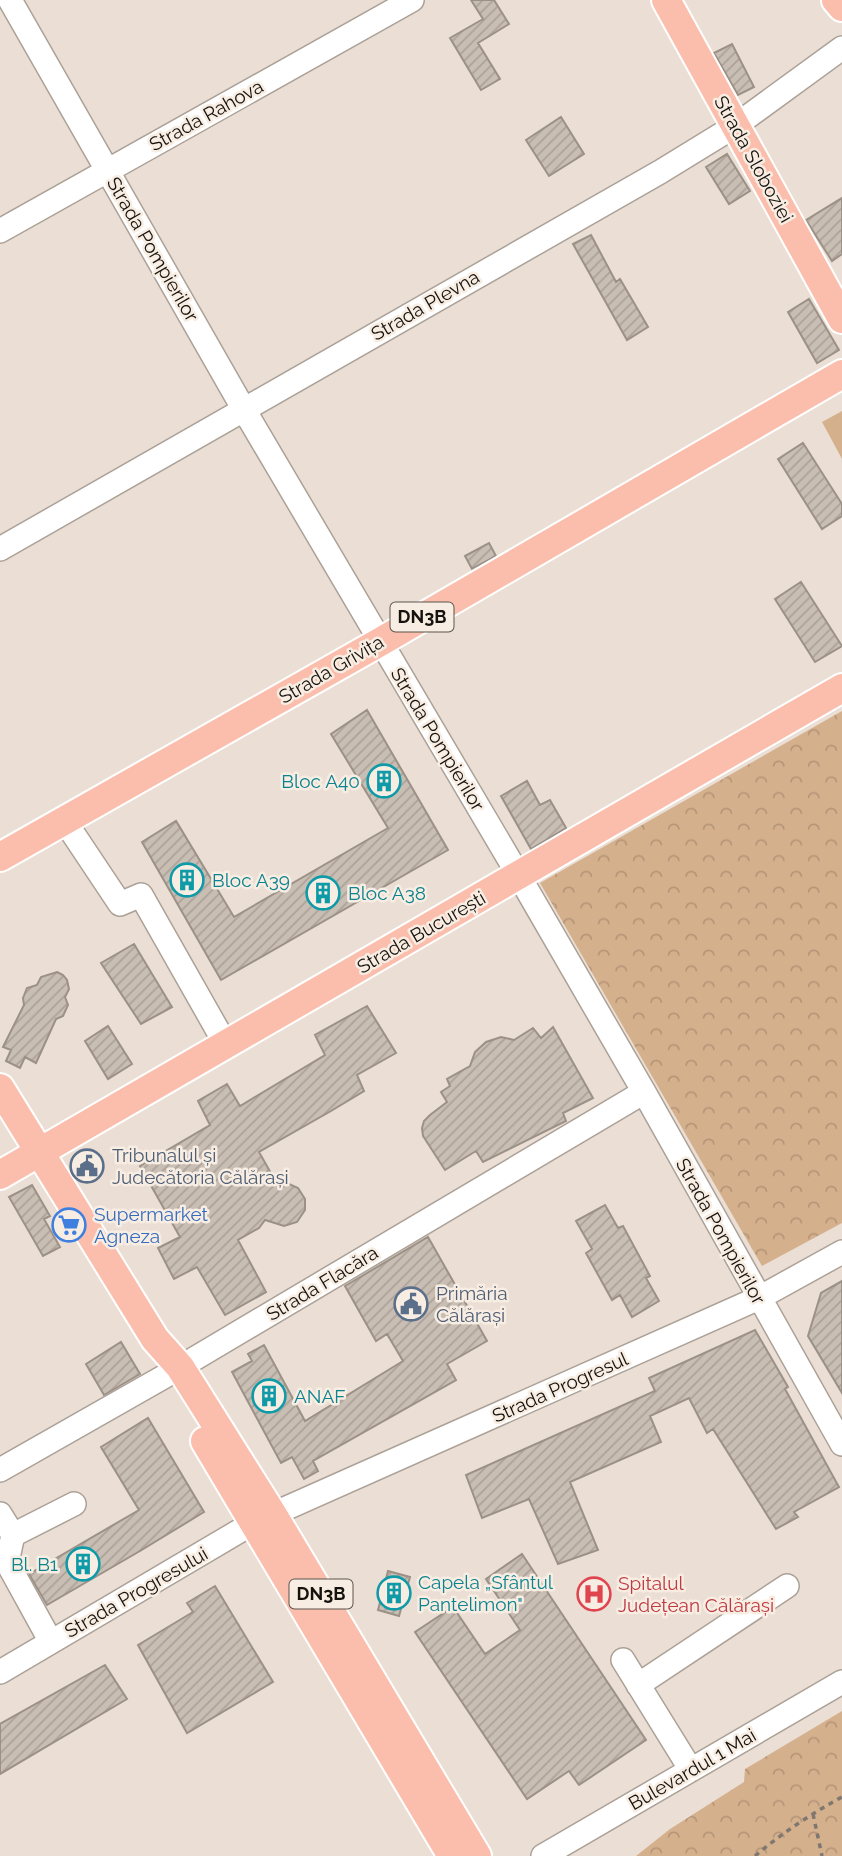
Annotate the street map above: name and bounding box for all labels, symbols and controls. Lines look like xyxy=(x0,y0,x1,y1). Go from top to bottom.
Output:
street label: Strada Rahova xyxy=(145,75,267,155)
street label: Strada Sloboziei xyxy=(710,92,798,226)
street label: Strada Pompierilor xyxy=(103,173,203,325)
street label: Strada Plevna xyxy=(367,265,483,345)
road number: DN3B xyxy=(390,602,453,632)
street label: Strada Grivița xyxy=(275,630,387,708)
street label: Strada Pompierilor xyxy=(387,663,490,815)
building icon: Bloc A40 xyxy=(365,762,403,800)
place label: Bloc A40 xyxy=(281,770,360,792)
building icon: Bloc A39 xyxy=(168,861,206,899)
place label: Bloc A39 xyxy=(212,869,290,891)
building icon: Bloc A38 xyxy=(304,874,342,912)
place label: Bloc A38 xyxy=(348,882,426,904)
street label: Strada București xyxy=(353,886,489,978)
place label: Tribunalul și Judecătoria Călărași xyxy=(112,1144,289,1188)
public building icon: Tribunalul și Judecătoria Călărași xyxy=(68,1147,106,1185)
street label: Strada Pompierilor xyxy=(672,1154,770,1308)
place label: Supermarket Agneza xyxy=(94,1203,208,1247)
supermarket icon: Supermarket Agneza xyxy=(50,1206,88,1244)
street label: Strada Flacăra xyxy=(262,1241,382,1325)
place label: Primăria Călărași xyxy=(436,1282,508,1326)
public building icon: Primăria Călărași xyxy=(392,1285,430,1323)
street label: Strada Progresul xyxy=(489,1347,632,1427)
building icon: ANAF xyxy=(250,1377,288,1415)
place label: ANAF xyxy=(294,1385,346,1407)
street label: Strada Progresului xyxy=(61,1542,211,1642)
building icon: Bl. B1 xyxy=(64,1545,102,1583)
place label: Bl. B1 xyxy=(11,1553,58,1575)
place label: Capela „Sfântul Pantelimon" xyxy=(418,1571,554,1615)
place label: Spitalul Județean Călărași xyxy=(618,1572,774,1616)
building icon: Capela „Sfântul Pantelimon" xyxy=(375,1574,413,1612)
hospital icon: Spitalul Județean Călărași xyxy=(575,1575,613,1613)
road number: DN3B xyxy=(290,1580,352,1609)
street label: Bulevardul 1 Mai xyxy=(624,1724,760,1814)

